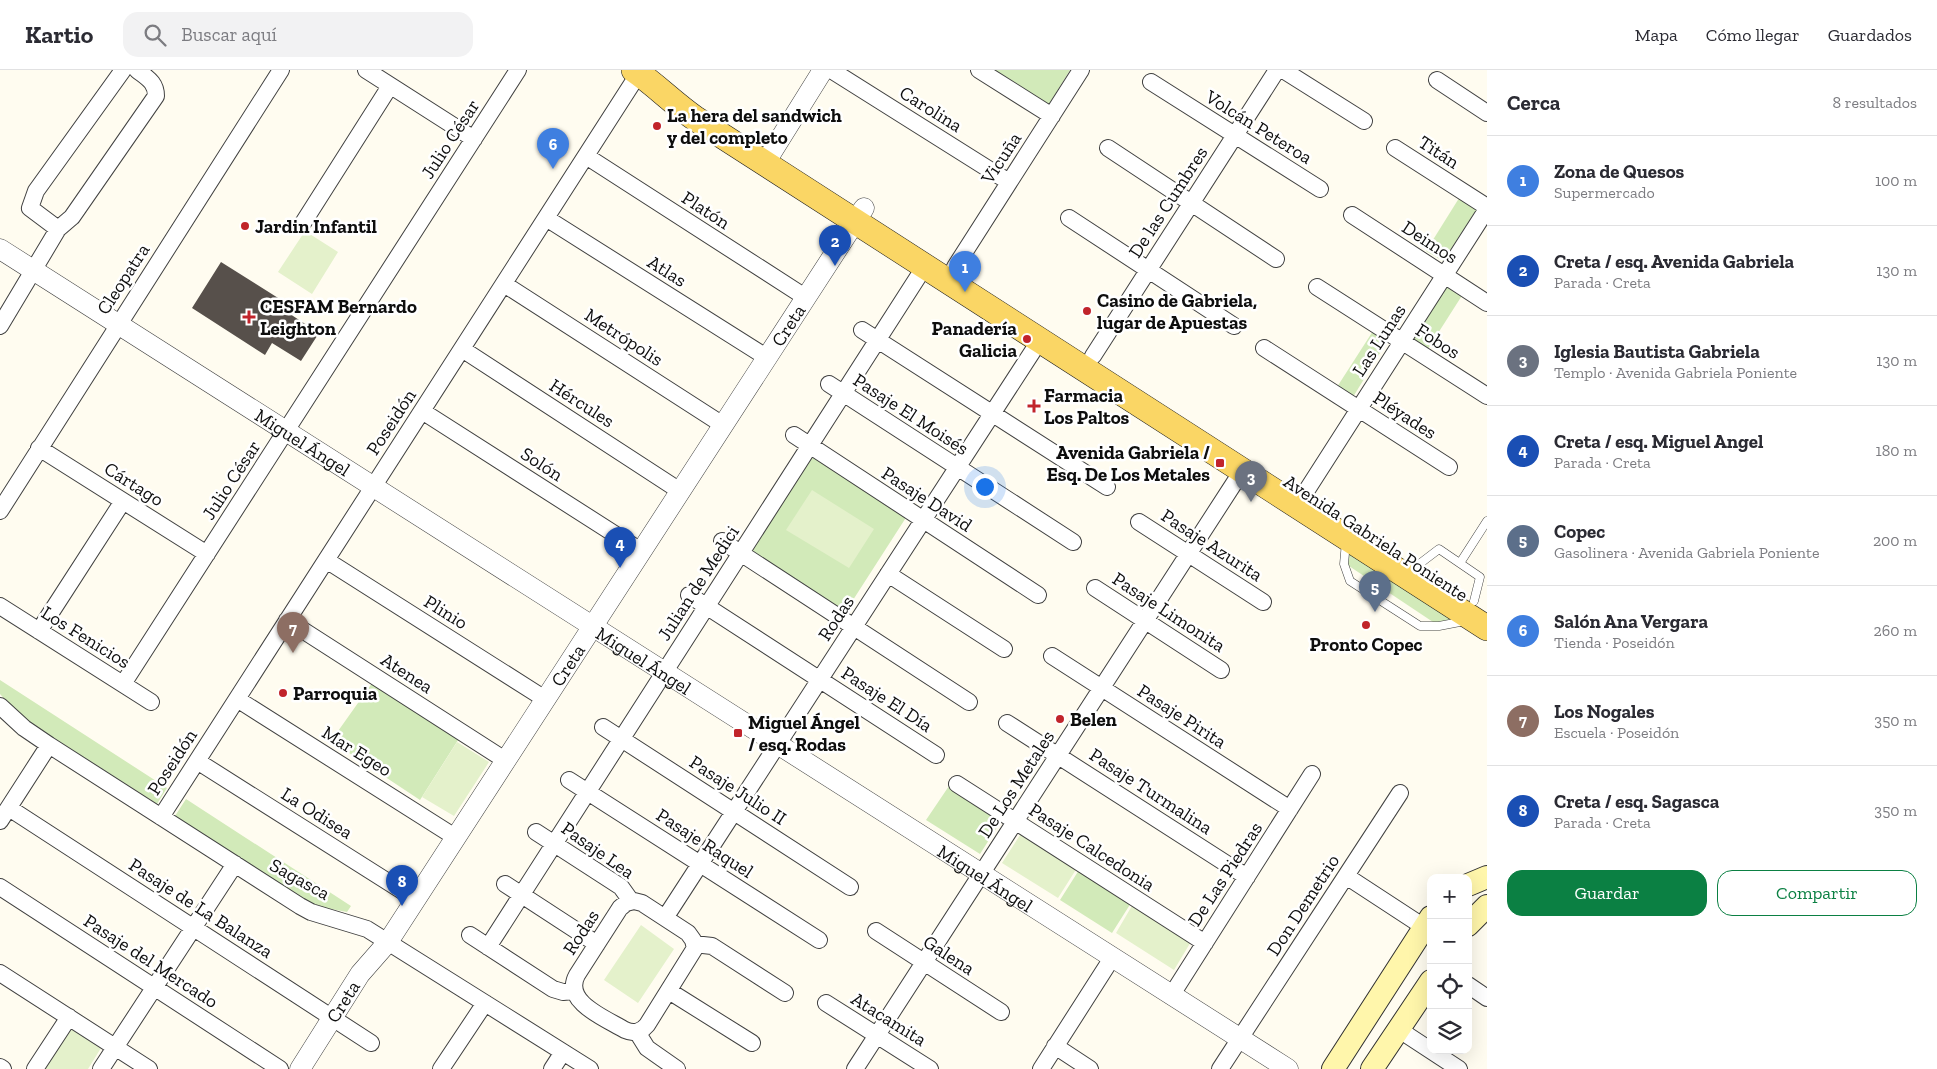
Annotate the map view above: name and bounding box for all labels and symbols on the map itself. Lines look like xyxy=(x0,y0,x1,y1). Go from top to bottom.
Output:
street label: Carolina xyxy=(895,81,967,137)
street label: Volcán Peteroa xyxy=(1201,85,1317,169)
street label: Julio César xyxy=(416,95,484,183)
place label: La hera del sandwich y del completo xyxy=(667,104,842,149)
marker: La hera del sandwich y del completo xyxy=(651,120,663,132)
pin: 6 xyxy=(537,128,569,169)
street label: Vicuña xyxy=(975,128,1026,189)
street label: Titán xyxy=(1414,130,1464,174)
street label: De las Cumbres xyxy=(1123,142,1213,262)
street label: Platón xyxy=(678,186,735,234)
place label: Jardin Infantil xyxy=(255,215,377,238)
street label: Deimos xyxy=(1398,215,1462,269)
marker: Jardin Infantil xyxy=(239,220,251,232)
pin: 2 xyxy=(819,225,851,266)
street label: Cleopatra xyxy=(92,239,154,319)
street label: Atlas xyxy=(643,250,691,292)
pin: 1 xyxy=(949,251,981,292)
place label: Casino de Gabriela, lugar de Apuestas xyxy=(1097,289,1257,334)
place label: CESFAM Bernardo Leighton xyxy=(260,295,417,340)
street label: Creta xyxy=(766,300,810,351)
street label: Las Lunas xyxy=(1347,300,1411,380)
street label: Metrópolis xyxy=(580,303,668,371)
marker: Casino de Gabriela, lugar de Apuestas xyxy=(1081,305,1093,317)
marker: CESFAM Bernardo Leighton xyxy=(242,310,256,324)
place label: Panadería Galicia xyxy=(932,317,1017,362)
street label: Fobos xyxy=(1412,318,1464,364)
marker: Panadería Galicia xyxy=(1021,333,1033,345)
street label: Pasaje El Moisés xyxy=(849,368,973,460)
street label: Hércules xyxy=(545,374,619,432)
place label: Farmacia Los Paltos xyxy=(1044,384,1130,429)
street label: Poseidón xyxy=(361,385,421,459)
street label: Pléyades xyxy=(1369,386,1441,444)
marker: Farmacia Los Paltos xyxy=(1028,400,1040,412)
street label: Miguel Ángel xyxy=(251,403,355,481)
street label: Julio César xyxy=(197,436,265,524)
place label: Avenida Gabriela / Esq. De Los Metales xyxy=(1046,441,1210,486)
street label: Solón xyxy=(517,442,567,486)
street label: Cártago xyxy=(100,457,168,511)
marker: Avenida Gabriela / Esq. De Los Metales xyxy=(1214,457,1226,469)
street label: Pasaje David xyxy=(878,461,977,537)
pin: 3 xyxy=(1235,461,1267,502)
street label: Avenida Gabriela Poniente xyxy=(1279,470,1473,606)
your location xyxy=(972,474,998,500)
street label: Pasaje Azurita xyxy=(1157,504,1267,586)
street label: Julian de Medici xyxy=(652,521,744,645)
pin: 4 xyxy=(604,527,636,568)
street label: Pasaje Limonita xyxy=(1108,567,1230,657)
pin: 5 xyxy=(1359,571,1391,612)
street label: Plinio xyxy=(420,590,472,634)
street label: Rodas xyxy=(813,591,859,645)
street label: Los Fenicios xyxy=(37,601,135,673)
pin: 7 xyxy=(277,612,309,653)
marker: Pronto Copec xyxy=(1360,619,1372,631)
street label: Miguel Ángel xyxy=(592,621,696,699)
place label: Pronto Copec xyxy=(1309,633,1423,656)
street label: Creta xyxy=(546,640,590,690)
street label: Atenea xyxy=(377,648,437,698)
street label: Pasaje El Día xyxy=(837,661,937,737)
street label: Pasaje Pirita xyxy=(1133,679,1231,753)
place label: Parroquia xyxy=(293,682,378,705)
marker: Parroquia xyxy=(277,687,289,699)
place label: Belen xyxy=(1070,708,1118,731)
place label: Miguel Ángel / esq. Rodas xyxy=(748,711,860,756)
marker: Belen xyxy=(1054,713,1066,725)
street label: Mar Egeo xyxy=(318,721,396,782)
street label: Poseidón xyxy=(142,725,202,799)
street label: De Los Metales xyxy=(973,726,1059,842)
marker: Miguel Ángel / esq. Rodas xyxy=(732,727,744,739)
street label: Pasaje Turmalina xyxy=(1085,743,1217,839)
street label: Pasaje Julio II xyxy=(685,750,791,830)
street label: La Odisea xyxy=(277,782,357,844)
street label: Pasaje Calcedonia xyxy=(1025,798,1159,896)
street label: Pasaje Raquel xyxy=(652,803,758,883)
street label: Pasaje Lea xyxy=(557,816,639,884)
street label: De Las Piedras xyxy=(1183,817,1267,931)
street label: Miguel Ángel xyxy=(933,839,1037,917)
street label: Don Demetrio xyxy=(1262,850,1344,960)
street label: Pasaje de La Balanza xyxy=(125,853,277,963)
street label: Sagasca xyxy=(266,853,334,905)
pin: 8 xyxy=(386,865,418,906)
street label: Rodas xyxy=(558,905,604,959)
street label: Pasaje del Mercado xyxy=(79,909,223,1013)
street label: Galena xyxy=(919,930,979,980)
street label: Creta xyxy=(321,976,365,1027)
street label: Atacamita xyxy=(847,987,931,1051)

